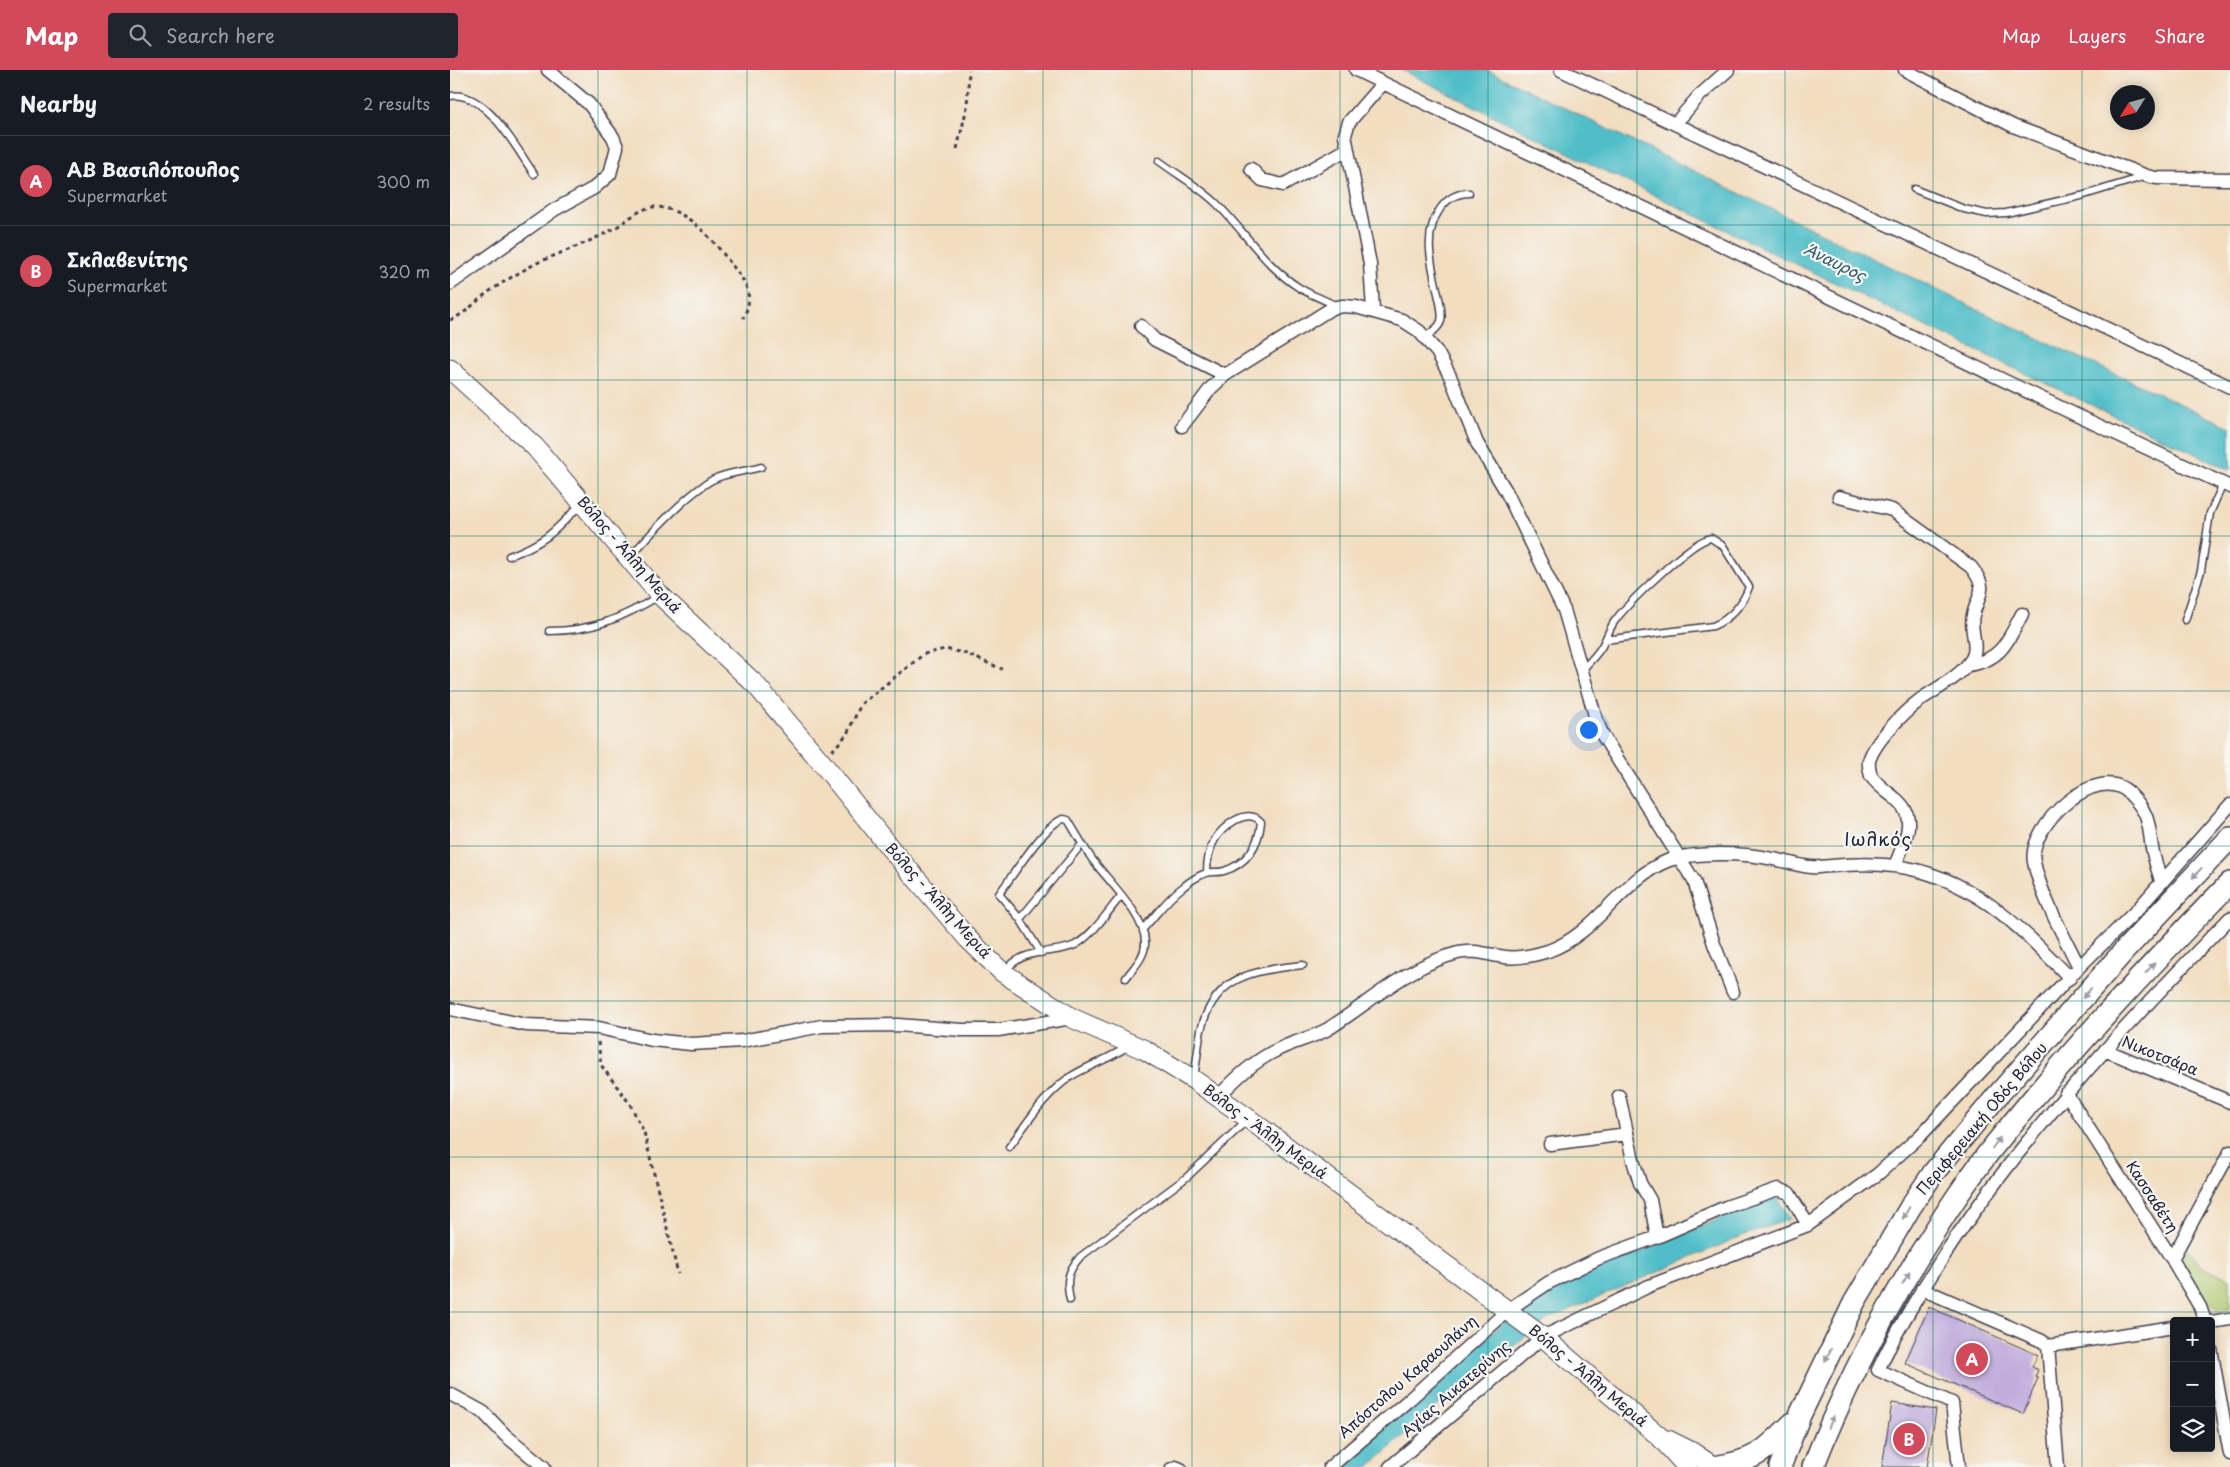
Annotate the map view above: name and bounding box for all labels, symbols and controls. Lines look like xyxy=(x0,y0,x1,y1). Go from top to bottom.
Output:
search box xyxy=(108,13,458,58)
text: Map xyxy=(25,17,78,53)
icon: search xyxy=(126,21,154,49)
text: Search here xyxy=(166,21,275,49)
text: Map xyxy=(2002,22,2041,49)
text: Layers xyxy=(2069,22,2126,49)
text: Share xyxy=(2154,22,2205,49)
north arrow xyxy=(2110,85,2155,130)
text: Nearby xyxy=(20,87,97,119)
text: 2 results xyxy=(363,91,430,115)
text: ΑΒ Βασιλόπουλος xyxy=(67,155,240,183)
text: A xyxy=(30,169,42,193)
text: 300 m xyxy=(376,169,430,193)
text: Supermarket xyxy=(67,183,167,207)
water label: Άναυρος xyxy=(1801,236,1872,287)
text: Σκλαβενίτης xyxy=(67,245,188,273)
text: B xyxy=(31,259,41,283)
text: 320 m xyxy=(379,259,430,283)
text: Supermarket xyxy=(67,273,167,297)
street label: Βόλος - Άλλη Μεριά xyxy=(573,490,688,618)
your location xyxy=(1576,717,1602,743)
district label: Ιωλκός xyxy=(1844,825,1912,852)
street label: Βόλος - Άλλη Μεριά xyxy=(881,837,998,963)
one-way arrow xyxy=(2191,867,2203,879)
one-way arrow xyxy=(2144,963,2156,975)
one-way arrow xyxy=(2081,987,2093,999)
street label: Νικοτσάρα xyxy=(2119,1029,2202,1080)
street label: Περιφερειακή Οδός Βόλου xyxy=(1910,1037,2052,1199)
street label: Βόλος - Άλλη Μεριά xyxy=(1199,1078,1333,1184)
one-way arrow xyxy=(1991,1137,2002,1150)
street label: Κασσαβέτη xyxy=(2121,1156,2185,1237)
one-way arrow xyxy=(1902,1207,1911,1220)
one-way arrow xyxy=(1902,1271,1911,1284)
street label: Απόστολου Καραουλάνη xyxy=(1332,1309,1482,1443)
map controls xyxy=(2170,1317,2215,1452)
button: + xyxy=(2170,1317,2215,1362)
street label: Βόλος - Άλλη Μεριά xyxy=(1525,1318,1653,1432)
street label: Αγίας Αικατερίνης xyxy=(1395,1334,1515,1442)
pin: A xyxy=(1956,1340,1988,1378)
one-way arrow xyxy=(1824,1348,1832,1363)
button: − xyxy=(2170,1362,2215,1407)
button: layers xyxy=(2170,1407,2215,1452)
one-way arrow xyxy=(1828,1415,1836,1429)
pin: B xyxy=(1893,1420,1925,1458)

